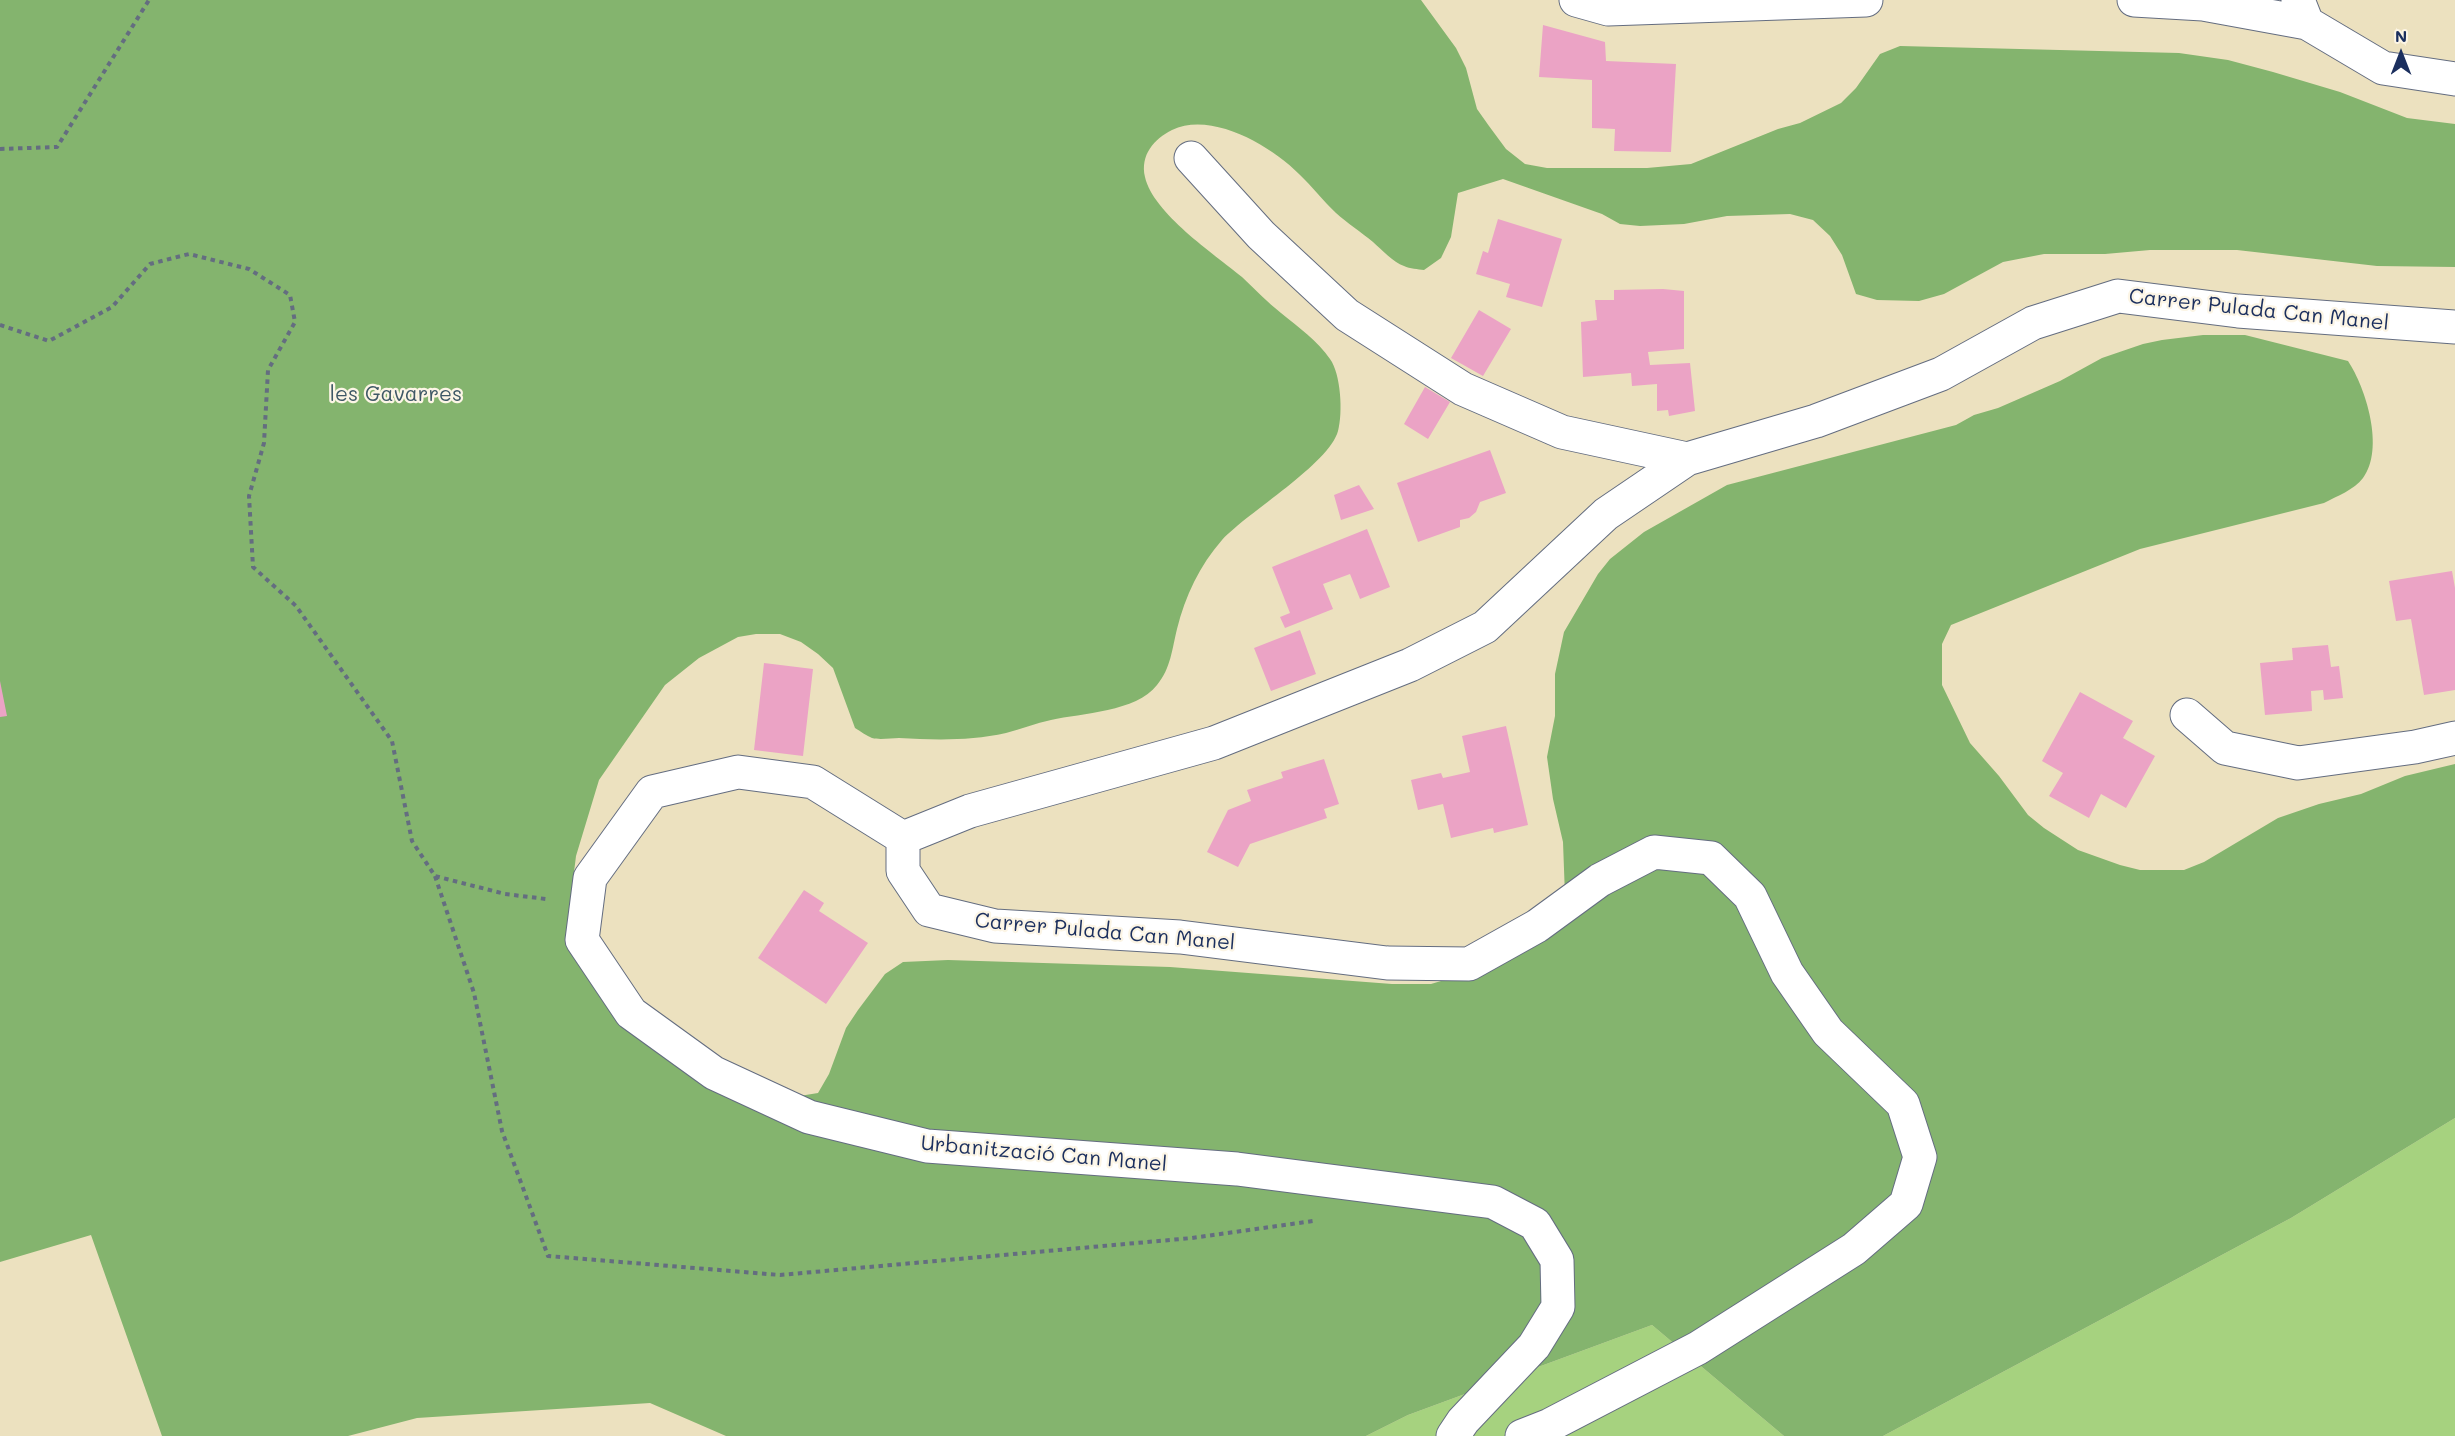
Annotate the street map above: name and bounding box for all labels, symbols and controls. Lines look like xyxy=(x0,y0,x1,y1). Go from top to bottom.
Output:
north arrow xyxy=(2371,24,2431,84)
text: N xyxy=(2395,25,2407,46)
street label: Carrer Pulada Can Manel xyxy=(2128,284,2390,336)
park label: les Gavarres xyxy=(330,382,462,408)
street label: Carrer Pulada Can Manel xyxy=(974,908,1236,956)
street label: Urbanització Can Manel xyxy=(920,1131,1168,1177)

